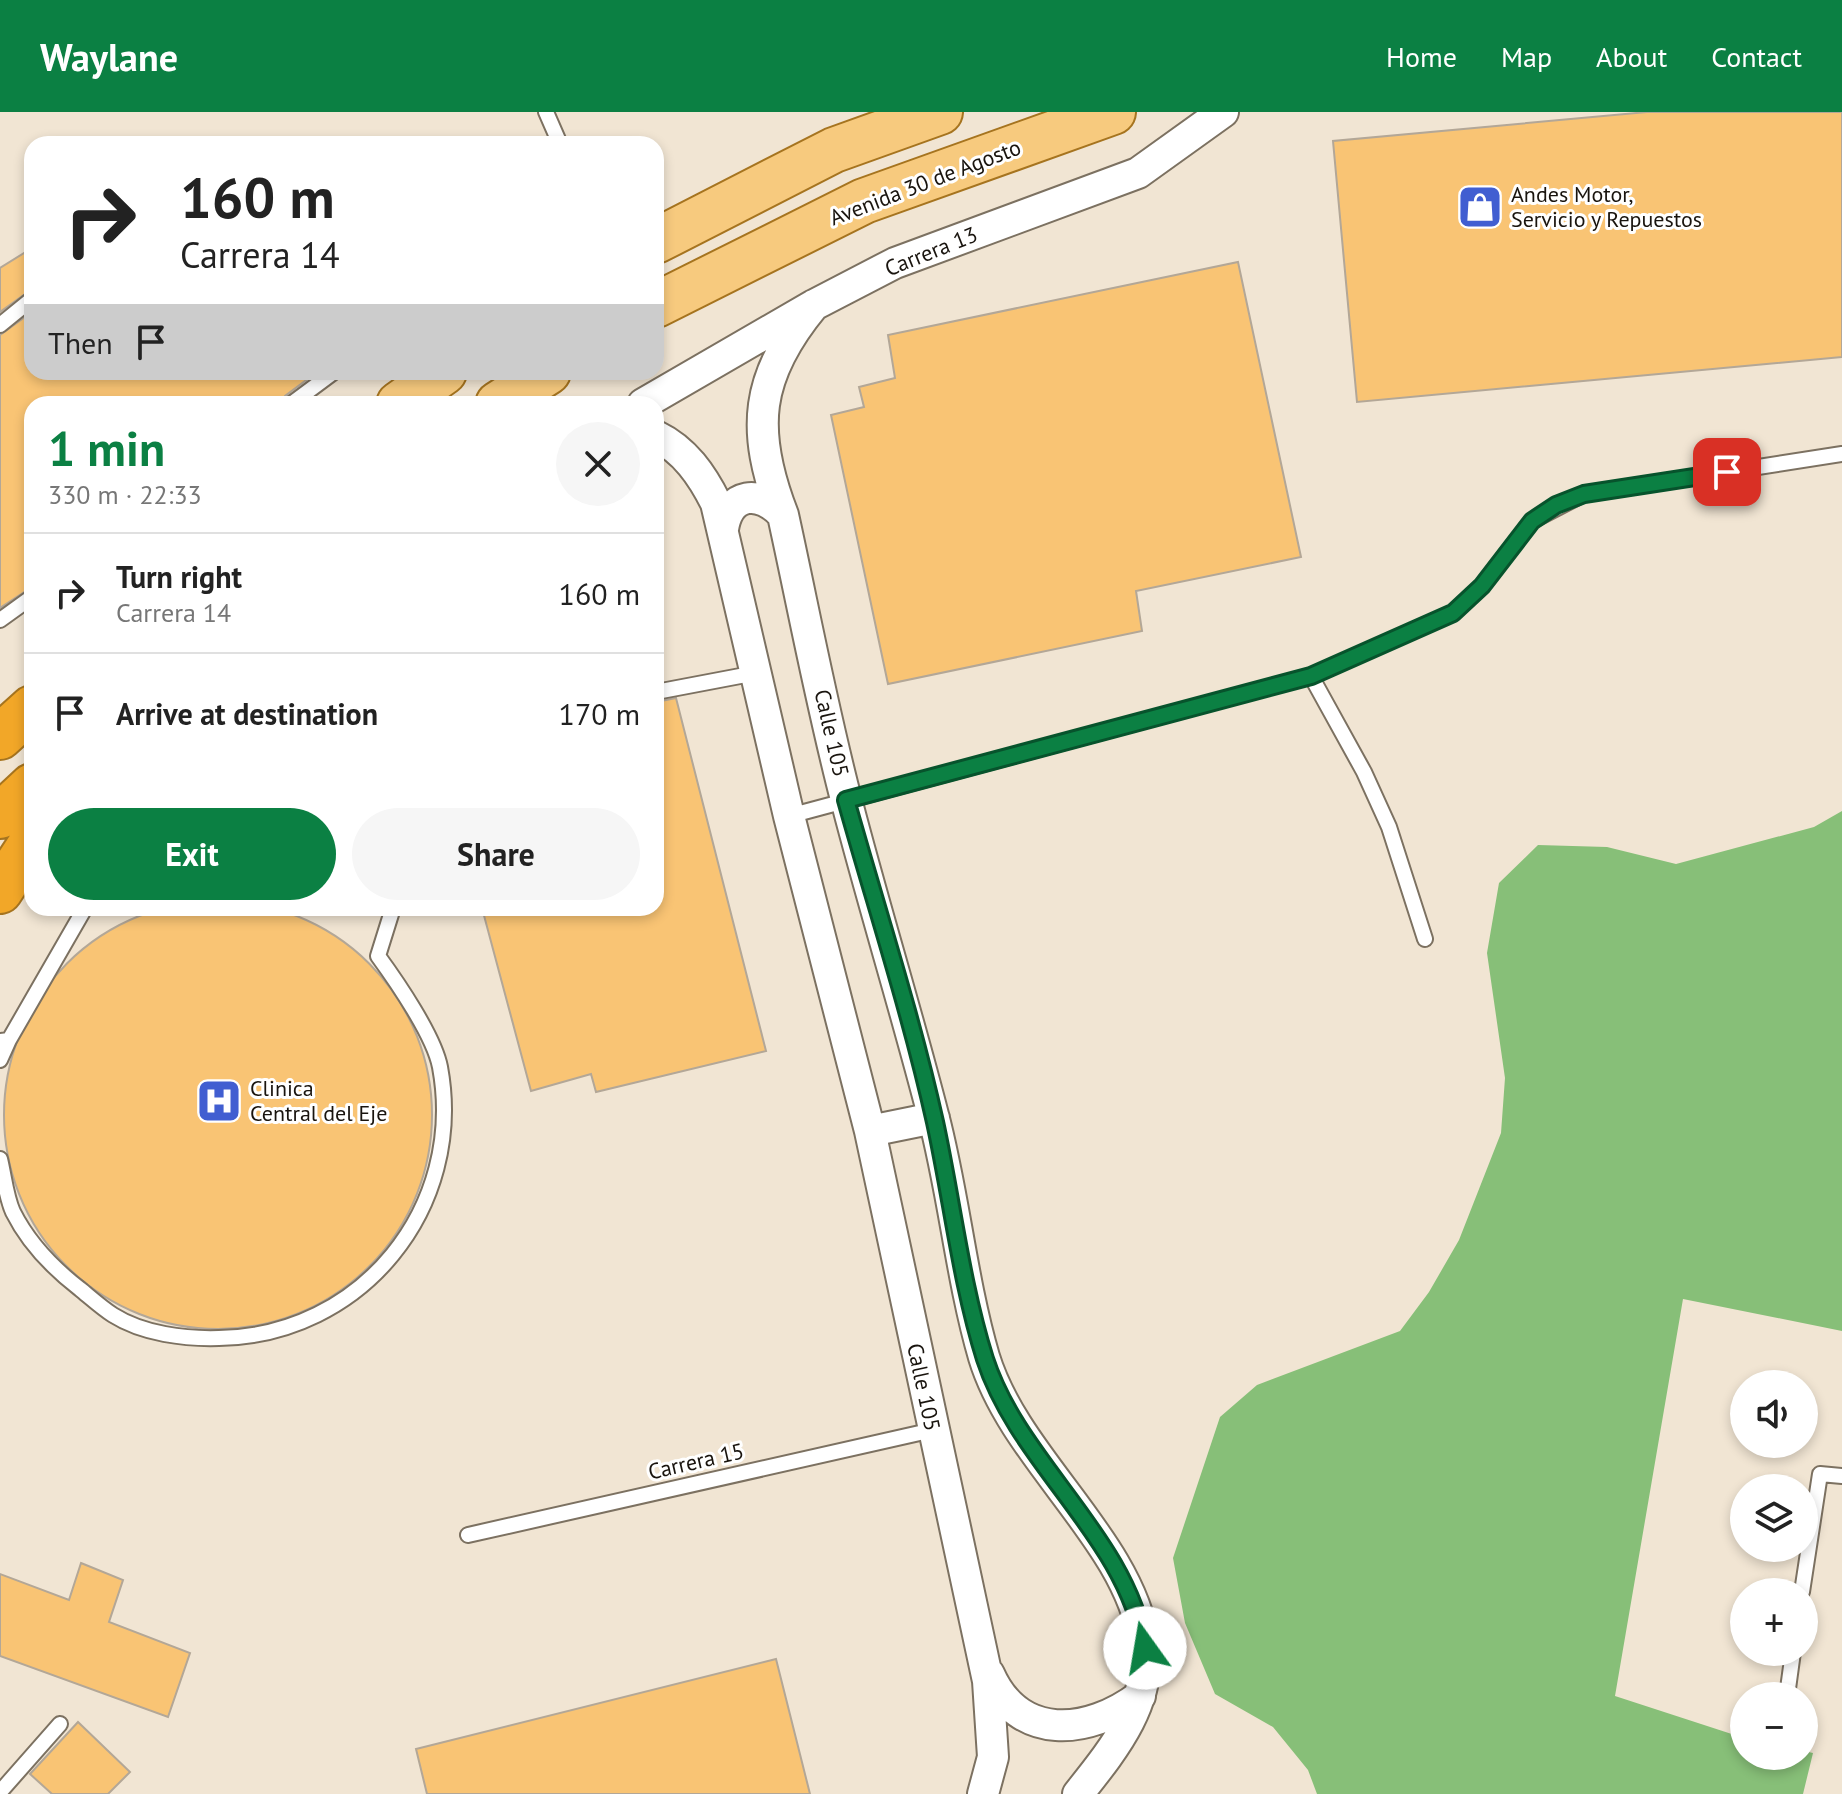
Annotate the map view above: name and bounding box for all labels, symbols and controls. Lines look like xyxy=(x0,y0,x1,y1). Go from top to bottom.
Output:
text: Waylane xyxy=(40,32,178,81)
text: Home xyxy=(1386,38,1457,75)
text: Map xyxy=(1501,38,1552,75)
text: About xyxy=(1596,38,1667,75)
text: Contact xyxy=(1711,38,1802,75)
street label: Avenida 30 de Agosto xyxy=(825,133,1025,231)
text: 160 m xyxy=(180,161,335,233)
icon: right xyxy=(48,168,152,272)
place label: Andes Motor, Servicio y Repuestos xyxy=(1511,180,1702,233)
shop icon: Andes Motor, Servicio y Repuestos xyxy=(1456,183,1504,231)
street label: Carrera 13 xyxy=(881,220,981,282)
text: Carrera 14 xyxy=(180,231,340,278)
icon: arrive xyxy=(129,320,173,364)
text: Then xyxy=(48,323,113,362)
text: 1 min xyxy=(48,417,165,479)
button: close xyxy=(556,422,640,506)
pin xyxy=(1693,438,1761,506)
icon: arrive xyxy=(1705,450,1749,494)
text: 330 m · 22:33 xyxy=(48,478,202,511)
text: Turn right xyxy=(116,557,242,596)
icon: right xyxy=(48,571,92,615)
text: 160 m xyxy=(559,574,640,613)
text: Carrera 14 xyxy=(116,596,231,629)
street label: Calle 105 xyxy=(808,687,856,779)
icon: arrive xyxy=(48,691,92,735)
text: Arrive at destination xyxy=(116,694,378,733)
text: 170 m xyxy=(559,694,640,733)
button: Exit xyxy=(48,808,336,900)
button: Share xyxy=(352,808,640,900)
place label: Clinica Central del Eje xyxy=(250,1074,387,1127)
hospital icon: Clinica Central del Eje xyxy=(195,1077,243,1125)
street label: Calle 105 xyxy=(901,1341,947,1433)
map controls xyxy=(1730,1370,1818,1770)
button: sound xyxy=(1730,1370,1818,1458)
street label: Carrera 15 xyxy=(645,1436,747,1486)
button: layers xyxy=(1730,1474,1818,1562)
button: + xyxy=(1730,1578,1818,1666)
position arrow xyxy=(1103,1606,1187,1690)
button: − xyxy=(1730,1682,1818,1770)

